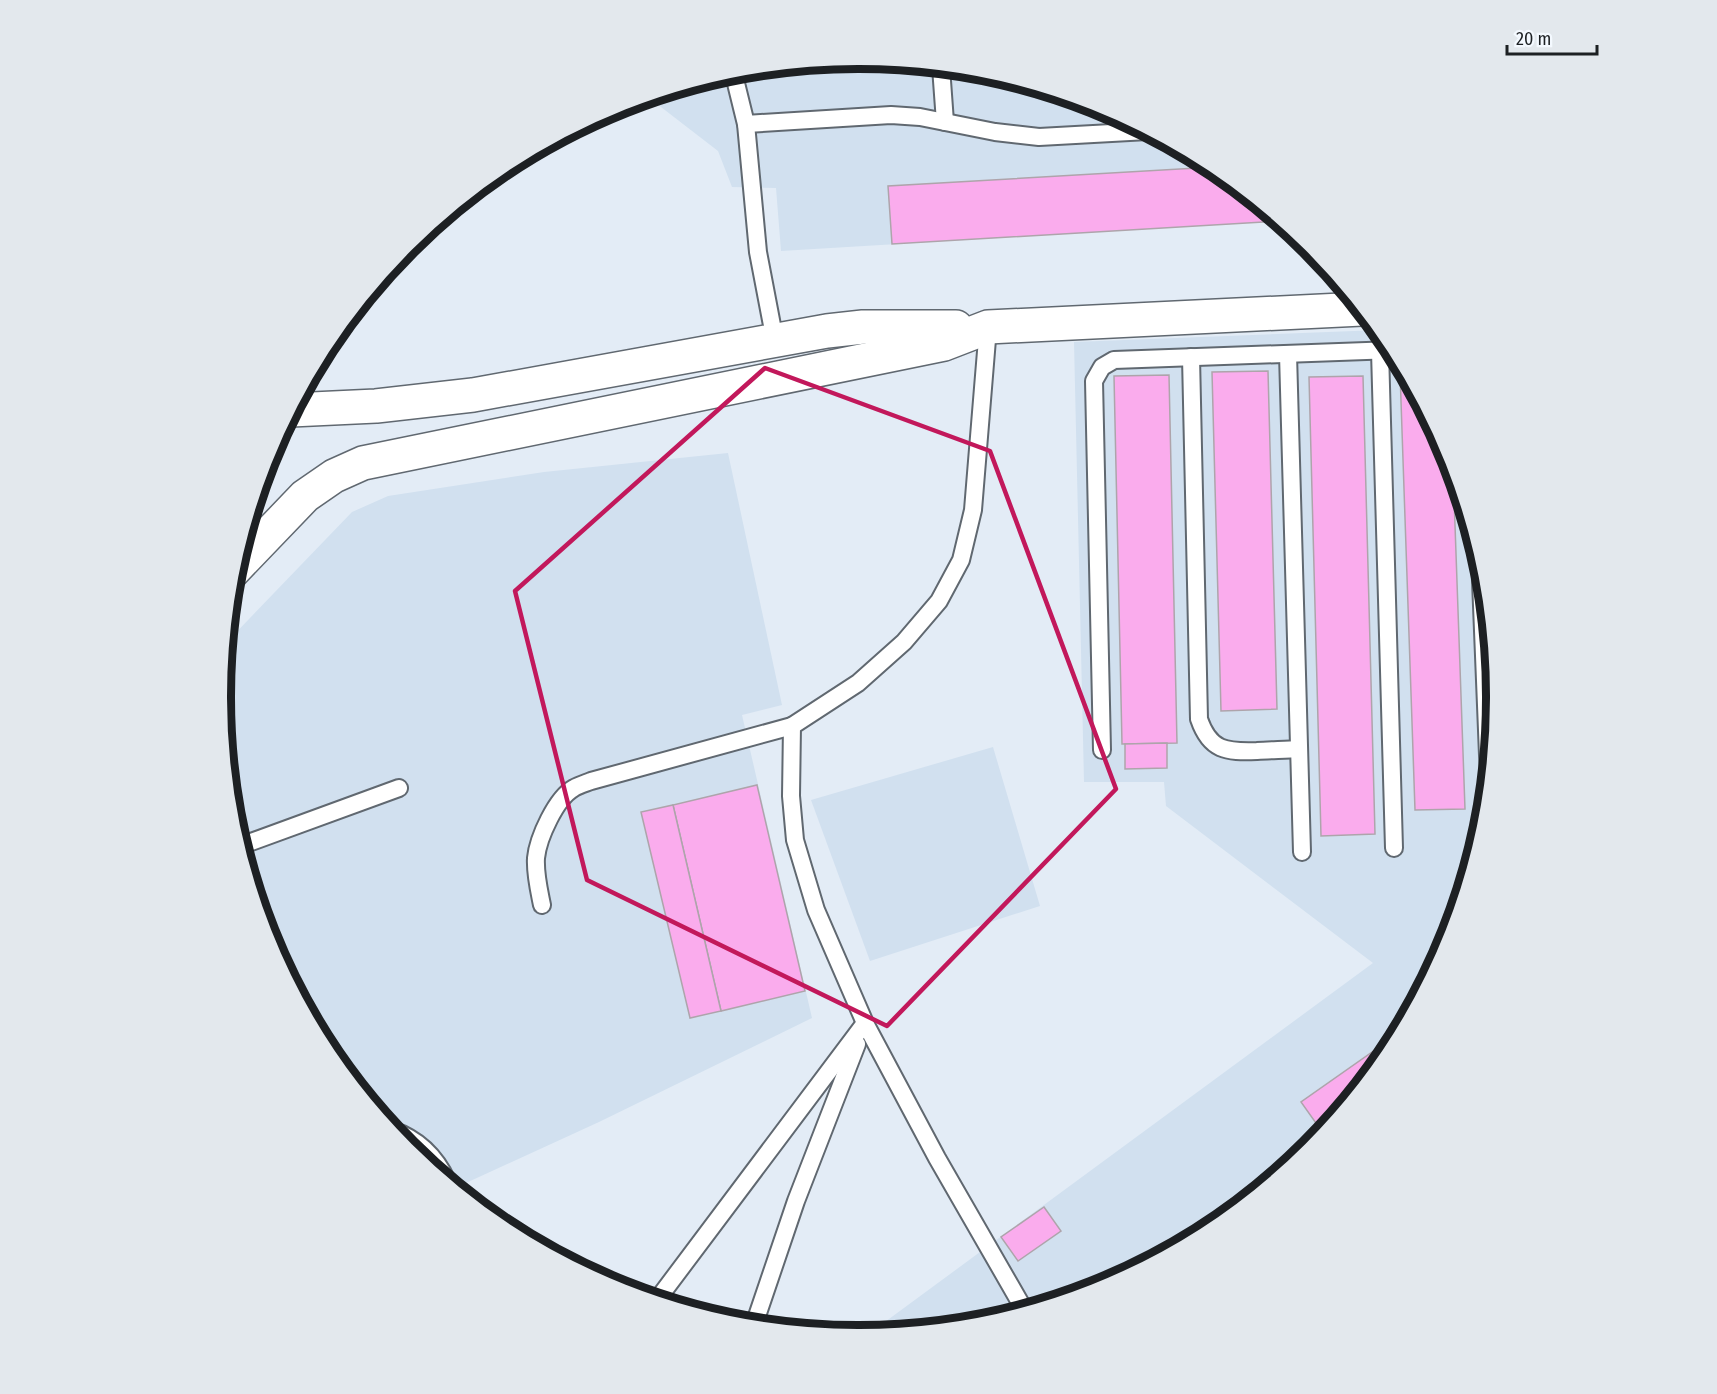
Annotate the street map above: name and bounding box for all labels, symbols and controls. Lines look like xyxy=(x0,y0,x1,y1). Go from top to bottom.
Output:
scale bar xyxy=(1507,18,1597,56)
text: 20 m xyxy=(1516,28,1551,50)

